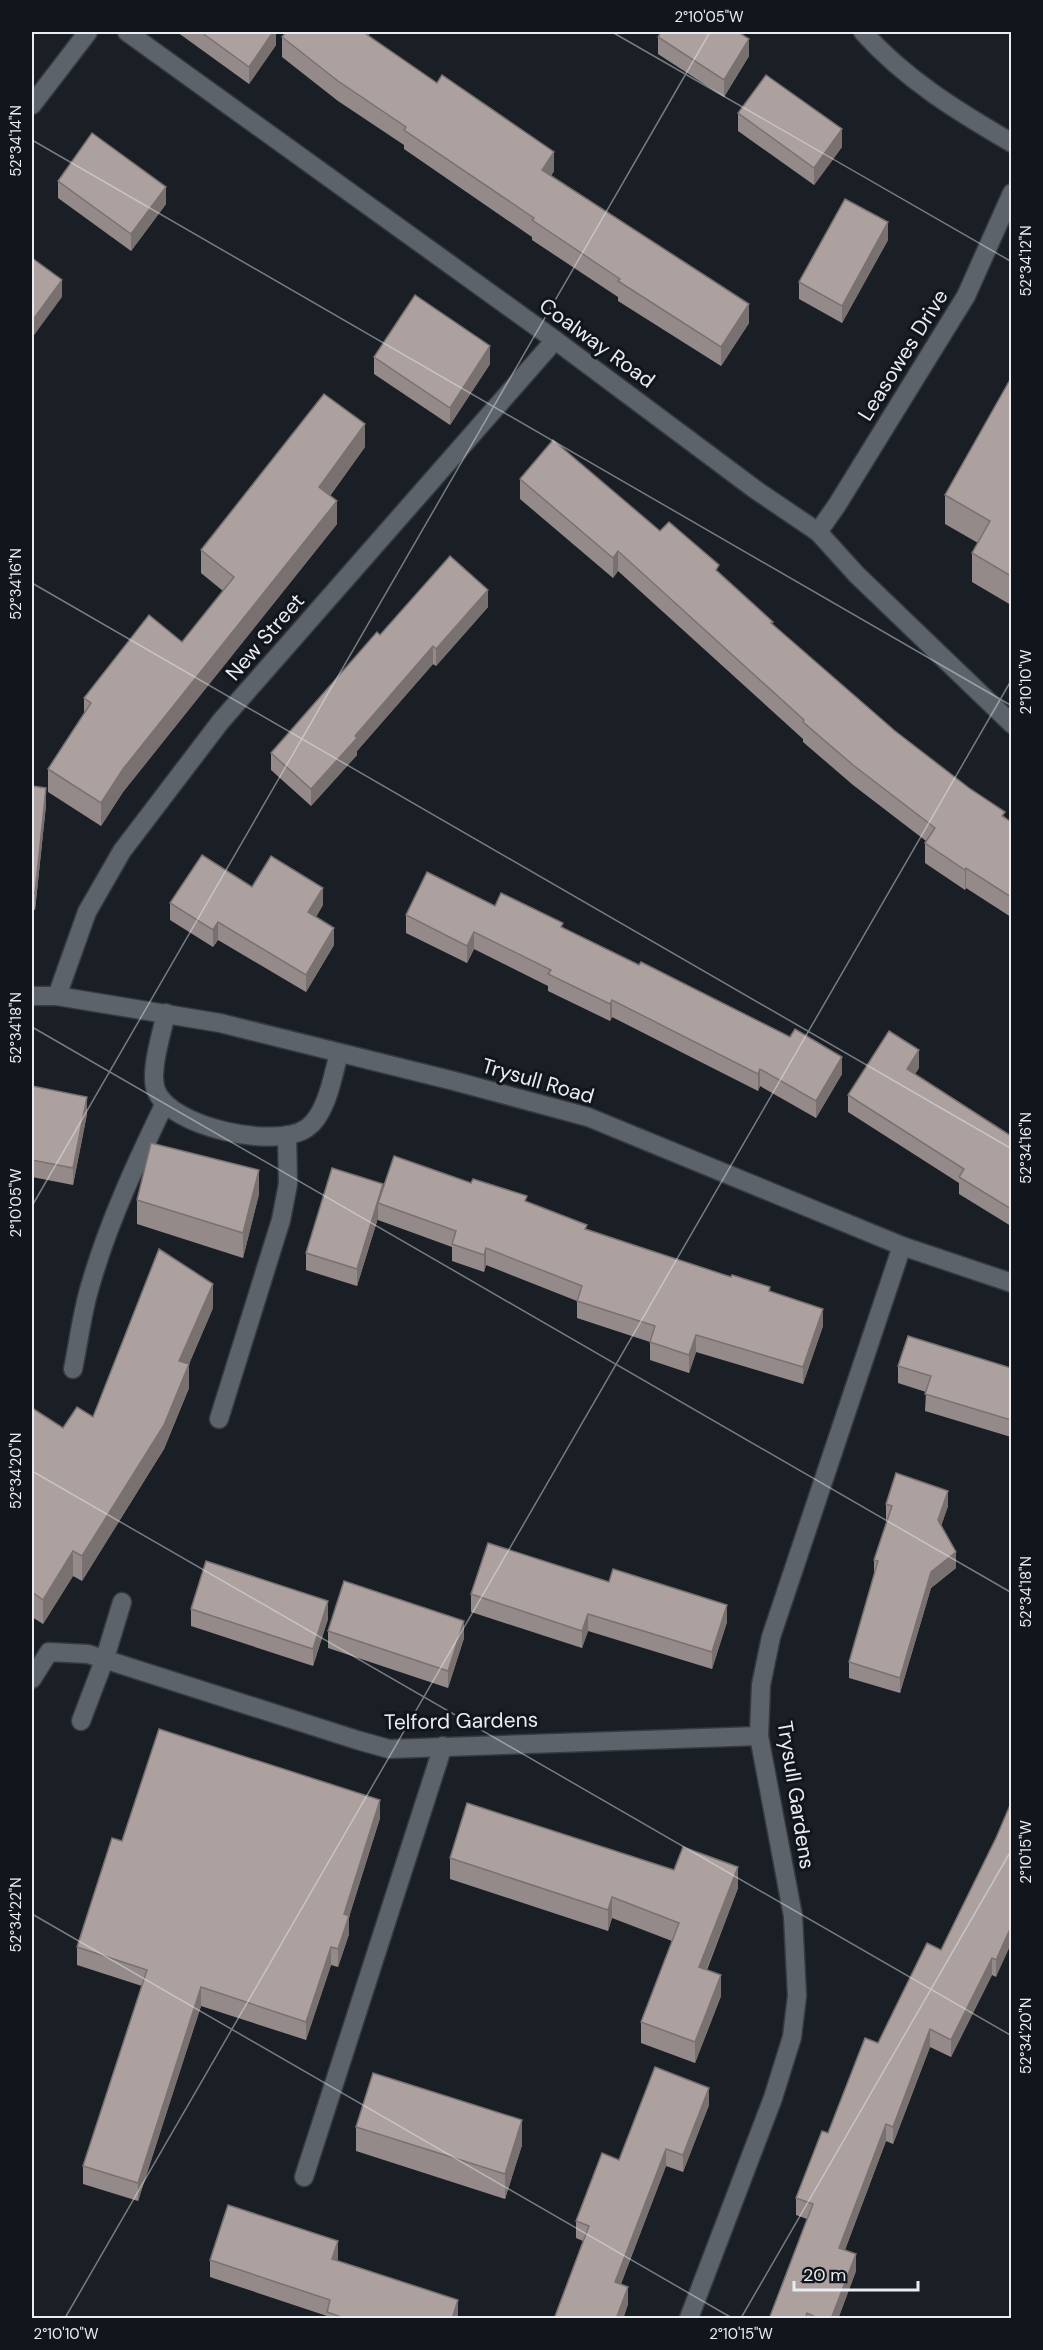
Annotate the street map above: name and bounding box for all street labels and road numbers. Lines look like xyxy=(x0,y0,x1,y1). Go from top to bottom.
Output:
street label: Leasowes Drive xyxy=(851,284,955,426)
street label: Coalway Road xyxy=(534,292,660,394)
street label: New Street xyxy=(219,587,311,687)
street label: Trysull Road xyxy=(478,1052,598,1110)
street label: Telford Gardens xyxy=(384,1706,538,1736)
street label: Trysull Gardens xyxy=(770,1719,822,1871)

